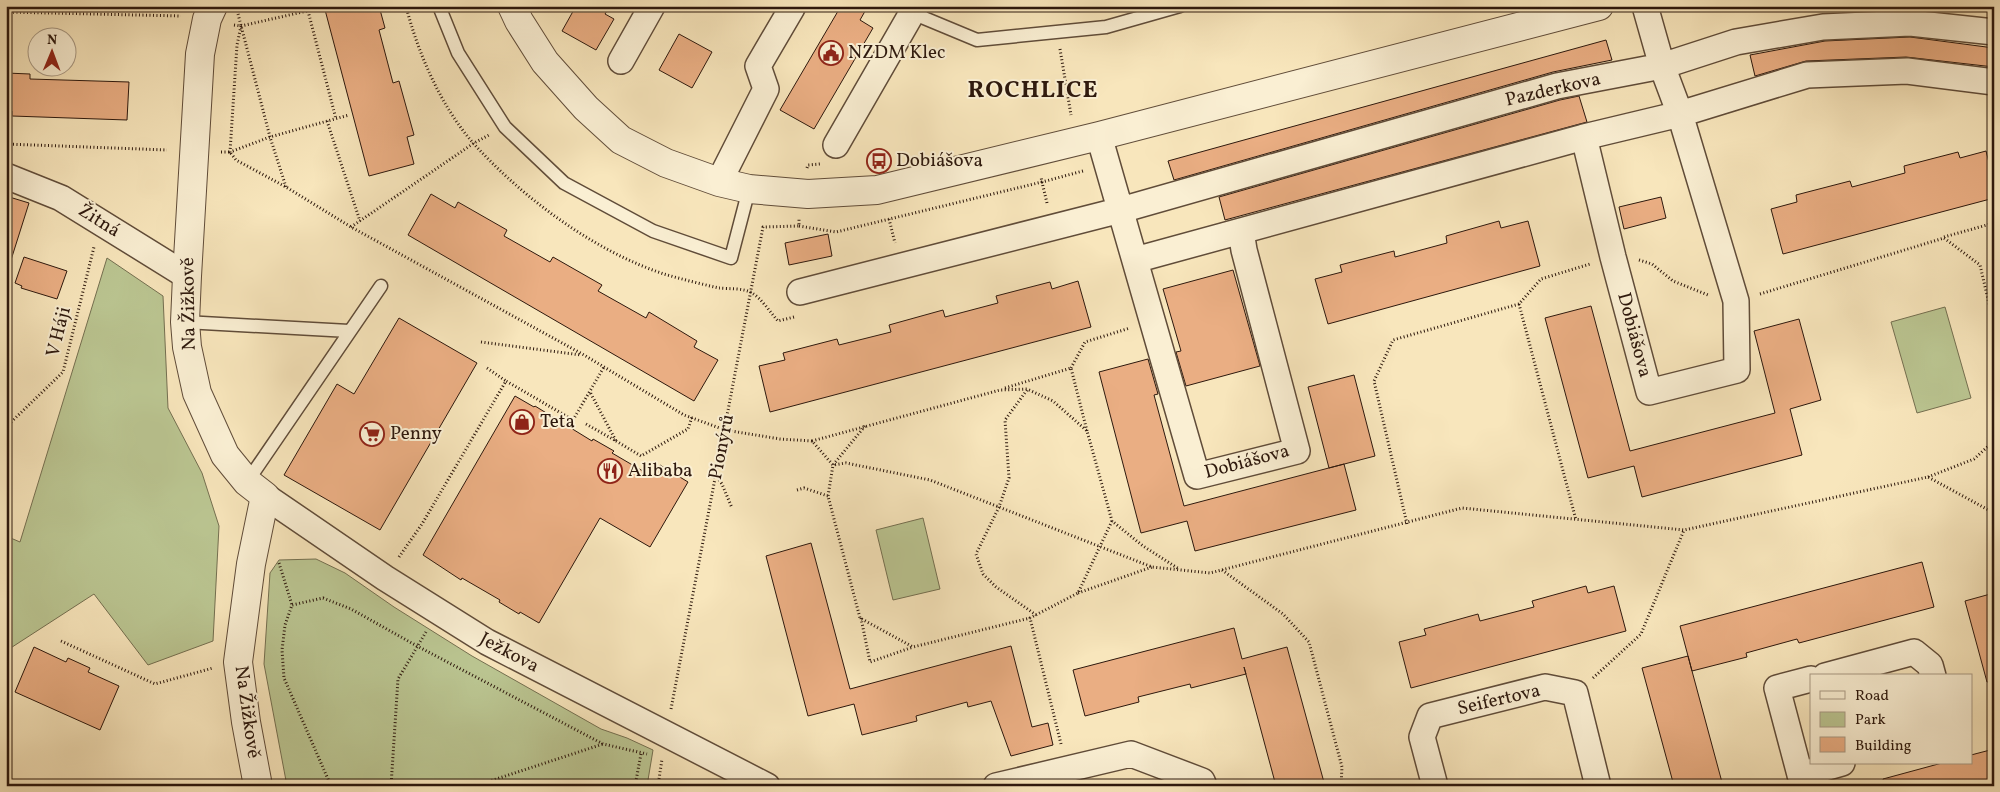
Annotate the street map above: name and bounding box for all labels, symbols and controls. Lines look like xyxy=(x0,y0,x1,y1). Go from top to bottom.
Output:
north arrow xyxy=(28,28,78,78)
text: N xyxy=(47,31,57,50)
public building icon: NZDM Klec xyxy=(818,40,844,66)
place label: NZDM Klec xyxy=(848,40,946,66)
street label: Pazderkova xyxy=(1503,66,1603,114)
district label: ROCHLICE xyxy=(968,74,1098,108)
bus stop icon: Dobiášova xyxy=(866,148,892,174)
place label: Dobiášova xyxy=(896,148,983,174)
street label: Žitná xyxy=(73,198,125,244)
street label: Na Žižkově xyxy=(175,257,203,351)
street label: Dobiášova xyxy=(1610,290,1658,380)
street label: V Háji xyxy=(40,304,78,360)
shop icon: Teta xyxy=(509,409,535,435)
place label: Teta xyxy=(540,409,575,435)
street label: Pionýrů xyxy=(703,412,741,482)
supermarket icon: Penny xyxy=(359,421,385,447)
place label: Penny xyxy=(390,421,442,447)
street label: Dobiášova xyxy=(1202,438,1292,486)
restaurant icon: Alibaba xyxy=(597,458,623,484)
place label: Alibaba xyxy=(628,458,693,484)
street label: Ježkova xyxy=(475,626,543,680)
street label: Na Žižkově xyxy=(228,664,266,760)
legend xyxy=(1810,674,1972,764)
street label: Seifertova xyxy=(1455,678,1543,722)
text: Road xyxy=(1855,686,1889,707)
text: Park xyxy=(1855,710,1886,731)
text: Building xyxy=(1855,736,1912,757)

